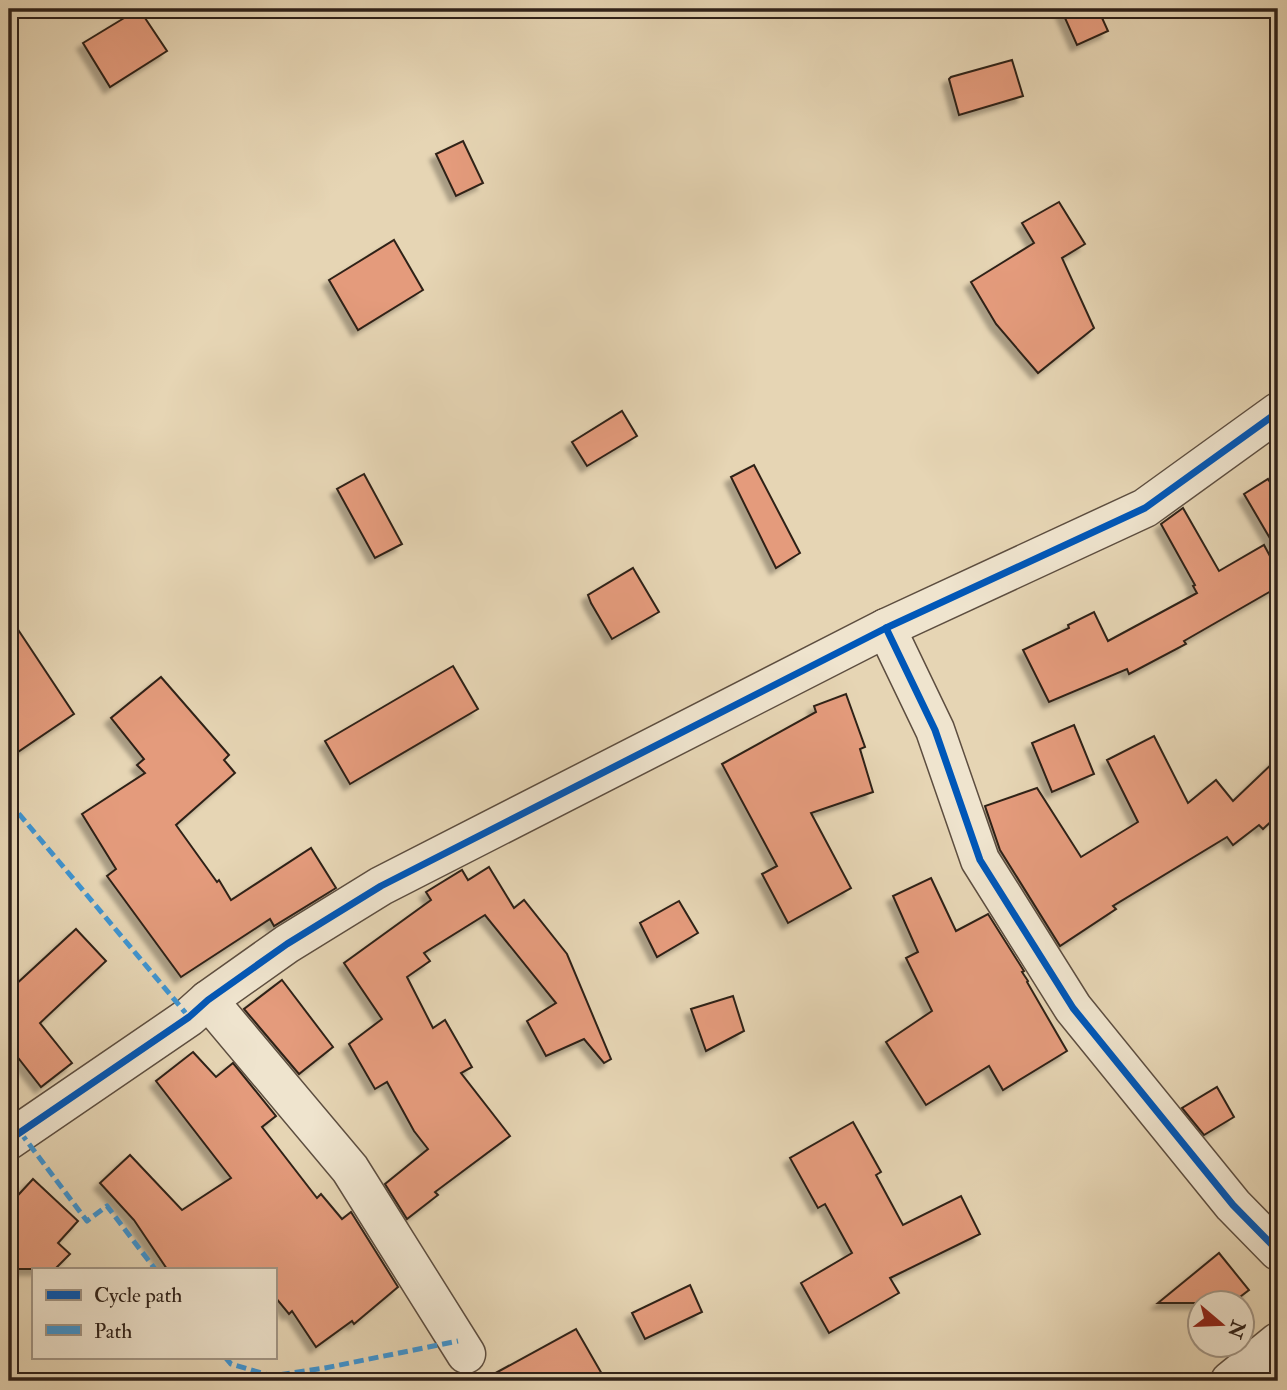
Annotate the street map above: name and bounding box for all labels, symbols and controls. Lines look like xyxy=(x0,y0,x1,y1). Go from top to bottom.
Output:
legend xyxy=(32,1268,276,1358)
text: Cycle path xyxy=(94,1282,182,1309)
north arrow xyxy=(1186,1288,1256,1358)
text: N xyxy=(1222,1316,1251,1342)
text: Path xyxy=(94,1318,132,1345)

